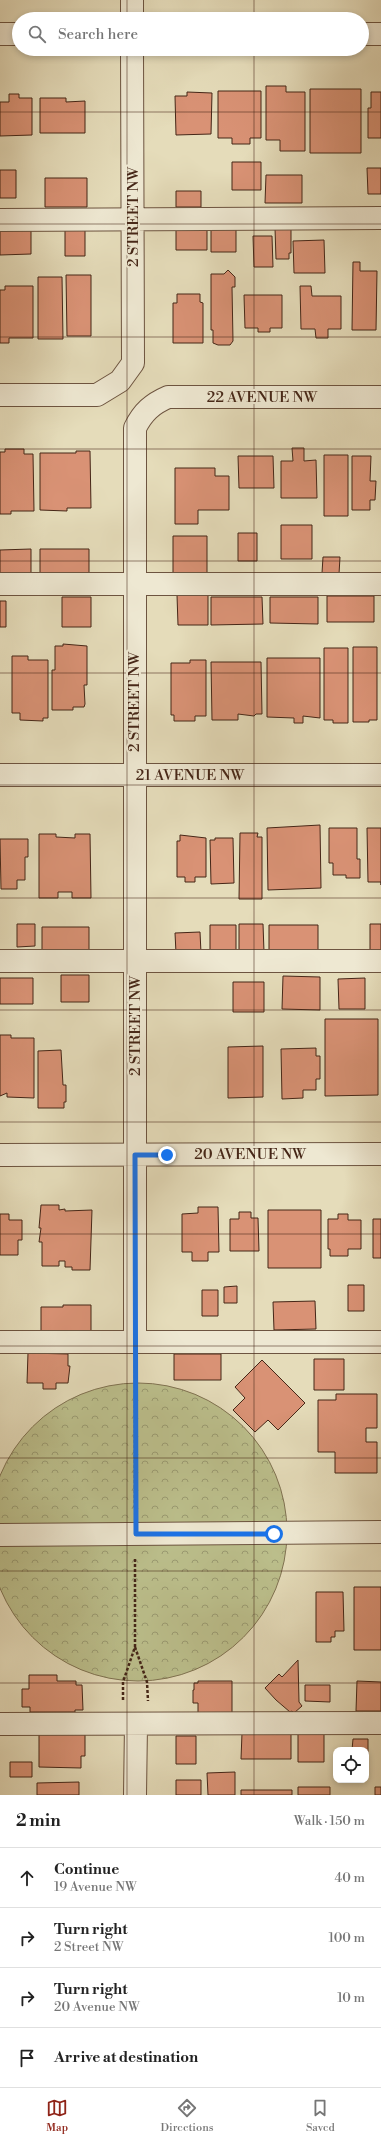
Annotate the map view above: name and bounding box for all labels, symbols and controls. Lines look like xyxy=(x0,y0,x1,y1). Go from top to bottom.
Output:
search box xyxy=(12,12,369,56)
icon: search xyxy=(26,23,48,45)
text: Search here xyxy=(58,25,138,44)
street label: 2 STREET NW xyxy=(124,167,143,267)
street label: 22 AVENUE NW xyxy=(207,388,318,407)
street label: 2 STREET NW xyxy=(125,652,144,752)
street label: 21 AVENUE NW xyxy=(136,766,245,785)
street label: 2 STREET NW xyxy=(126,976,145,1076)
street label: 20 AVENUE NW xyxy=(194,1145,306,1164)
route end xyxy=(158,1146,176,1164)
route start xyxy=(265,1525,283,1543)
map controls xyxy=(333,1747,369,1783)
button: locate xyxy=(333,1747,369,1783)
text: 2 min xyxy=(16,1810,61,1832)
text: Walk · 150 m xyxy=(294,1813,365,1829)
text: Continue xyxy=(54,1860,119,1879)
icon: ahead xyxy=(16,1867,38,1889)
text: 40 m xyxy=(335,1870,365,1886)
text: 19 Avenue NW xyxy=(54,1879,137,1895)
text: Turn right xyxy=(54,1920,128,1939)
icon: right xyxy=(16,1927,38,1949)
text: 100 m xyxy=(329,1930,365,1946)
text: 2 Street NW xyxy=(54,1939,124,1955)
text: Turn right xyxy=(54,1980,128,1999)
icon: right xyxy=(16,1987,38,2009)
text: 10 m xyxy=(337,1990,365,2006)
text: 20 Avenue NW xyxy=(54,1999,140,2015)
icon: arrive xyxy=(16,2047,38,2069)
text: Arrive at destination xyxy=(54,2048,198,2067)
tab: Map xyxy=(46,2097,68,2135)
tab: Directions xyxy=(161,2097,214,2135)
tab: Saved xyxy=(306,2097,335,2135)

